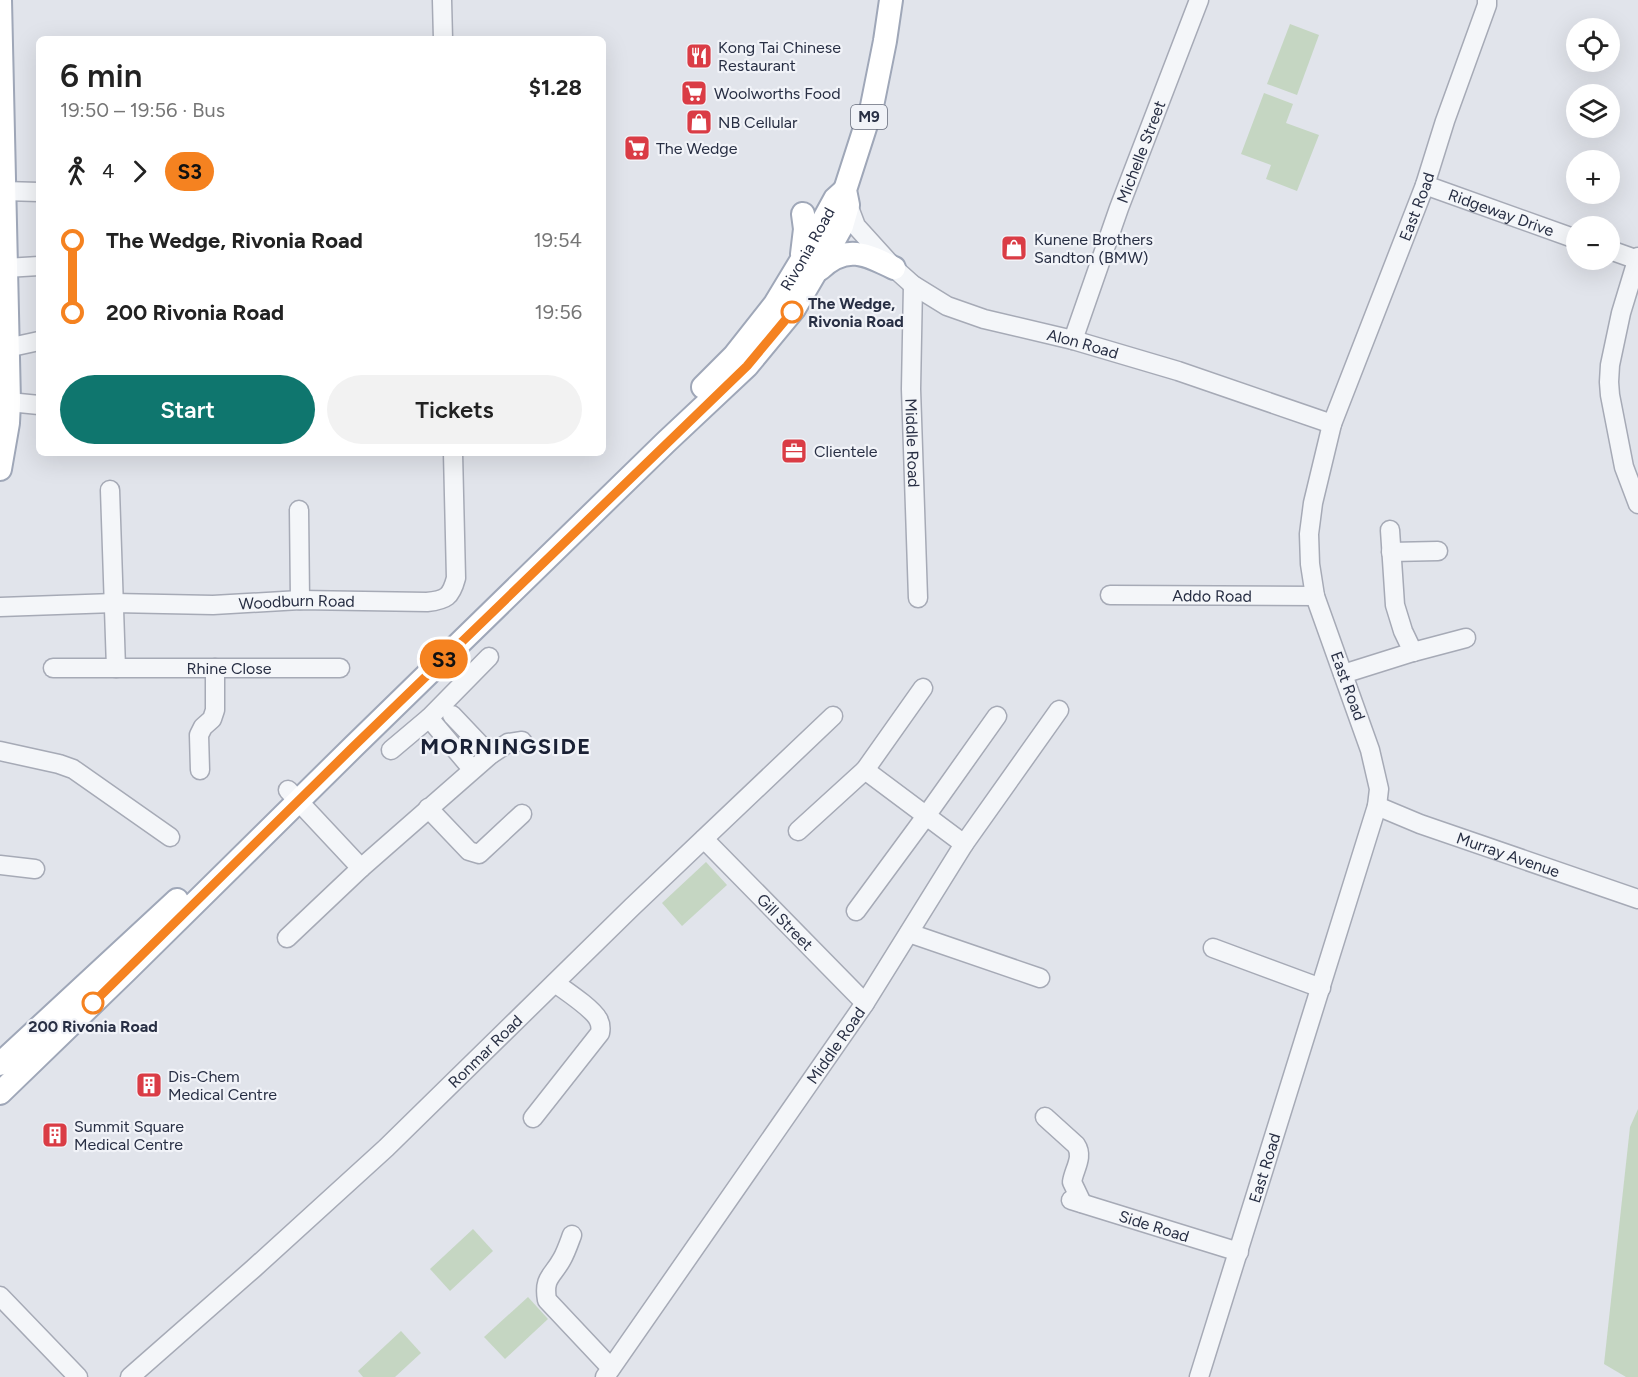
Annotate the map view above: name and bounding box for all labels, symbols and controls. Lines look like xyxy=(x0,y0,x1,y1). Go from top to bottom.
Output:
map controls xyxy=(1566,18,1620,270)
button: locate xyxy=(1566,18,1620,72)
place label: Kong Tai Chinese Restaurant xyxy=(718,38,841,75)
restaurant icon: Kong Tai Chinese Restaurant xyxy=(684,41,714,71)
text: 6 min xyxy=(60,56,142,95)
text: $1.28 xyxy=(529,74,582,101)
supermarket icon: Woolworths Food xyxy=(679,78,709,108)
place label: Woolworths Food xyxy=(714,84,841,103)
button: layers xyxy=(1566,84,1620,138)
text: 19:50 – 19:56 · Bus xyxy=(60,98,225,122)
street label: Michelle Street xyxy=(1112,98,1169,206)
road number: M9 xyxy=(851,105,887,129)
shop icon: NB Cellular xyxy=(684,107,714,137)
place label: NB Cellular xyxy=(718,113,798,132)
supermarket icon: The Wedge xyxy=(622,133,652,163)
place label: The Wedge xyxy=(656,139,738,158)
button: + xyxy=(1566,150,1620,204)
icon: walk xyxy=(60,155,93,188)
icon: forward xyxy=(123,155,156,188)
text: 4 xyxy=(102,159,114,183)
text: S3 xyxy=(177,159,202,184)
street label: East Road xyxy=(1395,170,1438,244)
street label: Ridgeway Drive xyxy=(1446,185,1557,240)
street label: Rivonia Road xyxy=(776,204,838,294)
button: − xyxy=(1566,216,1620,270)
text: The Wedge, Rivonia Road xyxy=(106,227,363,254)
text: 19:54 xyxy=(533,228,582,252)
place label: Kunene Brothers Sandton (BMW) xyxy=(1034,230,1153,267)
shop icon: Kunene Brothers Sandton (BMW) xyxy=(999,233,1029,263)
place label: The Wedge, Rivonia Road xyxy=(808,294,904,331)
text: 200 Rivonia Road xyxy=(106,299,284,326)
text: 19:56 xyxy=(535,300,582,324)
marker: The Wedge, Rivonia Road xyxy=(781,301,803,323)
street label: Alon Road xyxy=(1045,325,1121,362)
button: Start xyxy=(60,375,315,444)
button: Tickets xyxy=(327,375,582,444)
street label: Middle Road xyxy=(902,398,924,488)
office icon: Clientele xyxy=(779,436,809,466)
place label: Clientele xyxy=(814,442,878,461)
street label: Addo Road xyxy=(1172,586,1252,605)
street label: Woodburn Road xyxy=(238,590,355,613)
line badge: S3 xyxy=(417,640,471,678)
text: S3 xyxy=(432,647,456,672)
street label: East Road xyxy=(1327,649,1369,723)
street label: Rhine Close xyxy=(187,659,272,678)
district label: MORNINGSIDE xyxy=(420,733,592,760)
street label: Murray Avenue xyxy=(1454,828,1563,881)
street label: Gill Street xyxy=(753,890,817,954)
marker: 200 Rivonia Road xyxy=(82,992,104,1014)
street label: Middle Road xyxy=(802,1003,869,1087)
street label: Ronmar Road xyxy=(444,1011,526,1092)
place label: 200 Rivonia Road xyxy=(28,1017,158,1036)
place label: Dis-Chem Medical Centre xyxy=(168,1067,277,1104)
building icon: Dis-Chem Medical Centre xyxy=(134,1070,164,1100)
place label: Summit Square Medical Centre xyxy=(74,1117,184,1154)
building icon: Summit Square Medical Centre xyxy=(40,1120,70,1150)
street label: East Road xyxy=(1244,1131,1284,1205)
street label: Side Road xyxy=(1117,1206,1192,1246)

